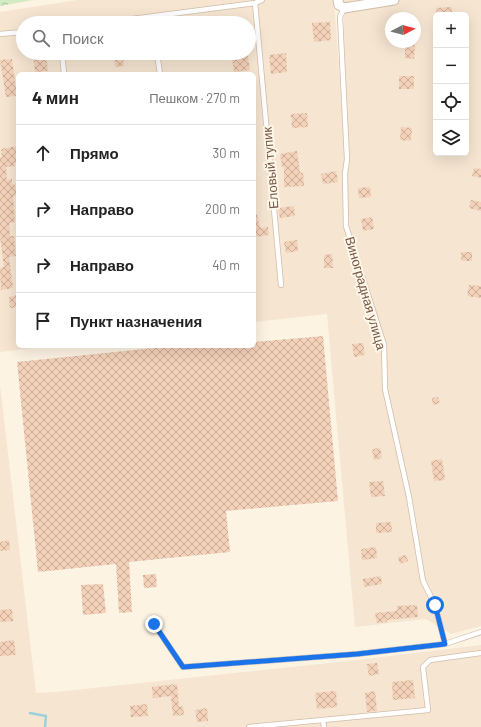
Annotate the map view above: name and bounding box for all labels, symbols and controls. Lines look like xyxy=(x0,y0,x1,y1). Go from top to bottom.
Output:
north arrow xyxy=(385,12,421,48)
map controls xyxy=(433,12,469,156)
button: + xyxy=(433,12,469,48)
search box xyxy=(16,16,256,60)
icon: search xyxy=(30,27,52,49)
text: Поиск xyxy=(62,29,104,47)
button: − xyxy=(433,48,469,84)
button: locate xyxy=(433,84,469,120)
text: 4 мин xyxy=(32,87,79,107)
text: Пешком · 270 m xyxy=(149,90,240,106)
button: layers xyxy=(433,120,469,156)
street label: Еловый тупик xyxy=(258,126,282,210)
icon: ahead xyxy=(32,142,54,164)
text: Прямо xyxy=(70,144,119,162)
text: 30 m xyxy=(213,145,240,161)
icon: right xyxy=(32,198,54,220)
text: Направо xyxy=(70,200,134,218)
text: 200 m xyxy=(205,201,240,217)
street label: Виноградная улица xyxy=(342,235,390,352)
icon: right xyxy=(32,254,54,276)
text: Направо xyxy=(70,256,134,274)
text: 40 m xyxy=(212,257,240,273)
icon: arrive xyxy=(32,310,54,332)
text: Пункт назначения xyxy=(70,312,202,330)
route start xyxy=(426,596,444,614)
route end xyxy=(145,615,163,633)

